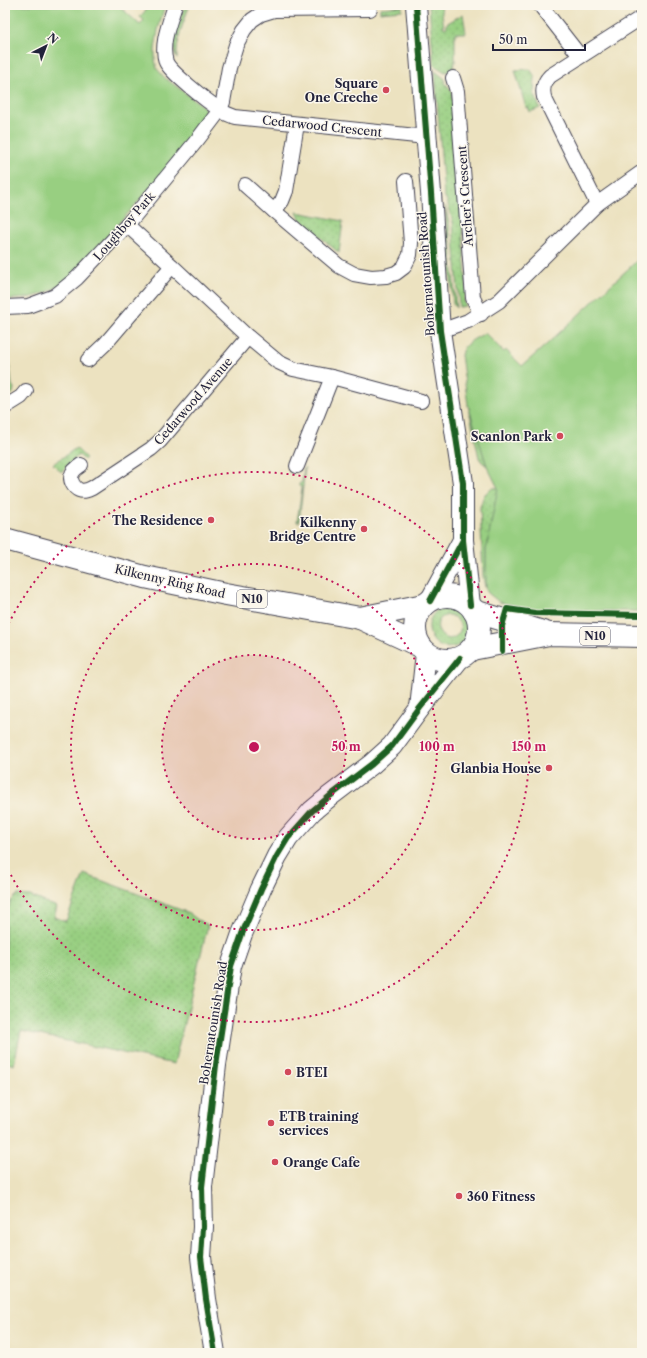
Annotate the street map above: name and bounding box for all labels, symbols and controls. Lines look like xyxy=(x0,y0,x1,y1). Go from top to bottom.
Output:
north arrow xyxy=(26,26,66,66)
scale bar xyxy=(493,26,585,52)
text: N xyxy=(44,30,61,47)
text: 50 m xyxy=(499,32,528,47)
place label: Square One Creche xyxy=(305,76,378,105)
marker: Square One Creche xyxy=(381,85,391,95)
street label: Cedarwood Crescent xyxy=(261,112,383,140)
street label: Archer's Crescent xyxy=(454,144,476,248)
street label: Loughboy Park xyxy=(90,188,159,263)
street label: Bohernatounish Road xyxy=(414,211,438,337)
street label: Cedarwood Avenue xyxy=(151,354,235,448)
place label: Scanlon Park xyxy=(471,429,553,444)
marker: Scanlon Park xyxy=(555,431,565,441)
place label: The Residence xyxy=(112,513,203,528)
marker: The Residence xyxy=(206,515,216,525)
place label: Kilkenny Bridge Centre xyxy=(269,515,357,544)
marker: Kilkenny Bridge Centre xyxy=(359,524,369,534)
street label: Kilkenny Ring Road xyxy=(113,561,227,601)
road number: N10 xyxy=(237,590,267,608)
road number: N10 xyxy=(580,627,610,645)
text: 50 m xyxy=(331,739,361,754)
text: 100 m xyxy=(419,739,455,754)
text: 150 m xyxy=(512,739,546,754)
centre of rings xyxy=(247,740,261,754)
place label: Glanbia House xyxy=(451,761,541,776)
marker: Glanbia House xyxy=(544,763,554,773)
street label: Bohernatounish Road xyxy=(196,960,230,1086)
place label: BTEI xyxy=(296,1065,328,1080)
marker: BTEI xyxy=(283,1067,293,1077)
place label: ETB training services xyxy=(279,1109,359,1138)
marker: ETB training services xyxy=(266,1118,276,1128)
place label: Orange Cafe xyxy=(283,1155,360,1170)
marker: Orange Cafe xyxy=(270,1157,280,1167)
place label: 360 Fitness xyxy=(467,1189,536,1204)
marker: 360 Fitness xyxy=(454,1191,464,1201)

